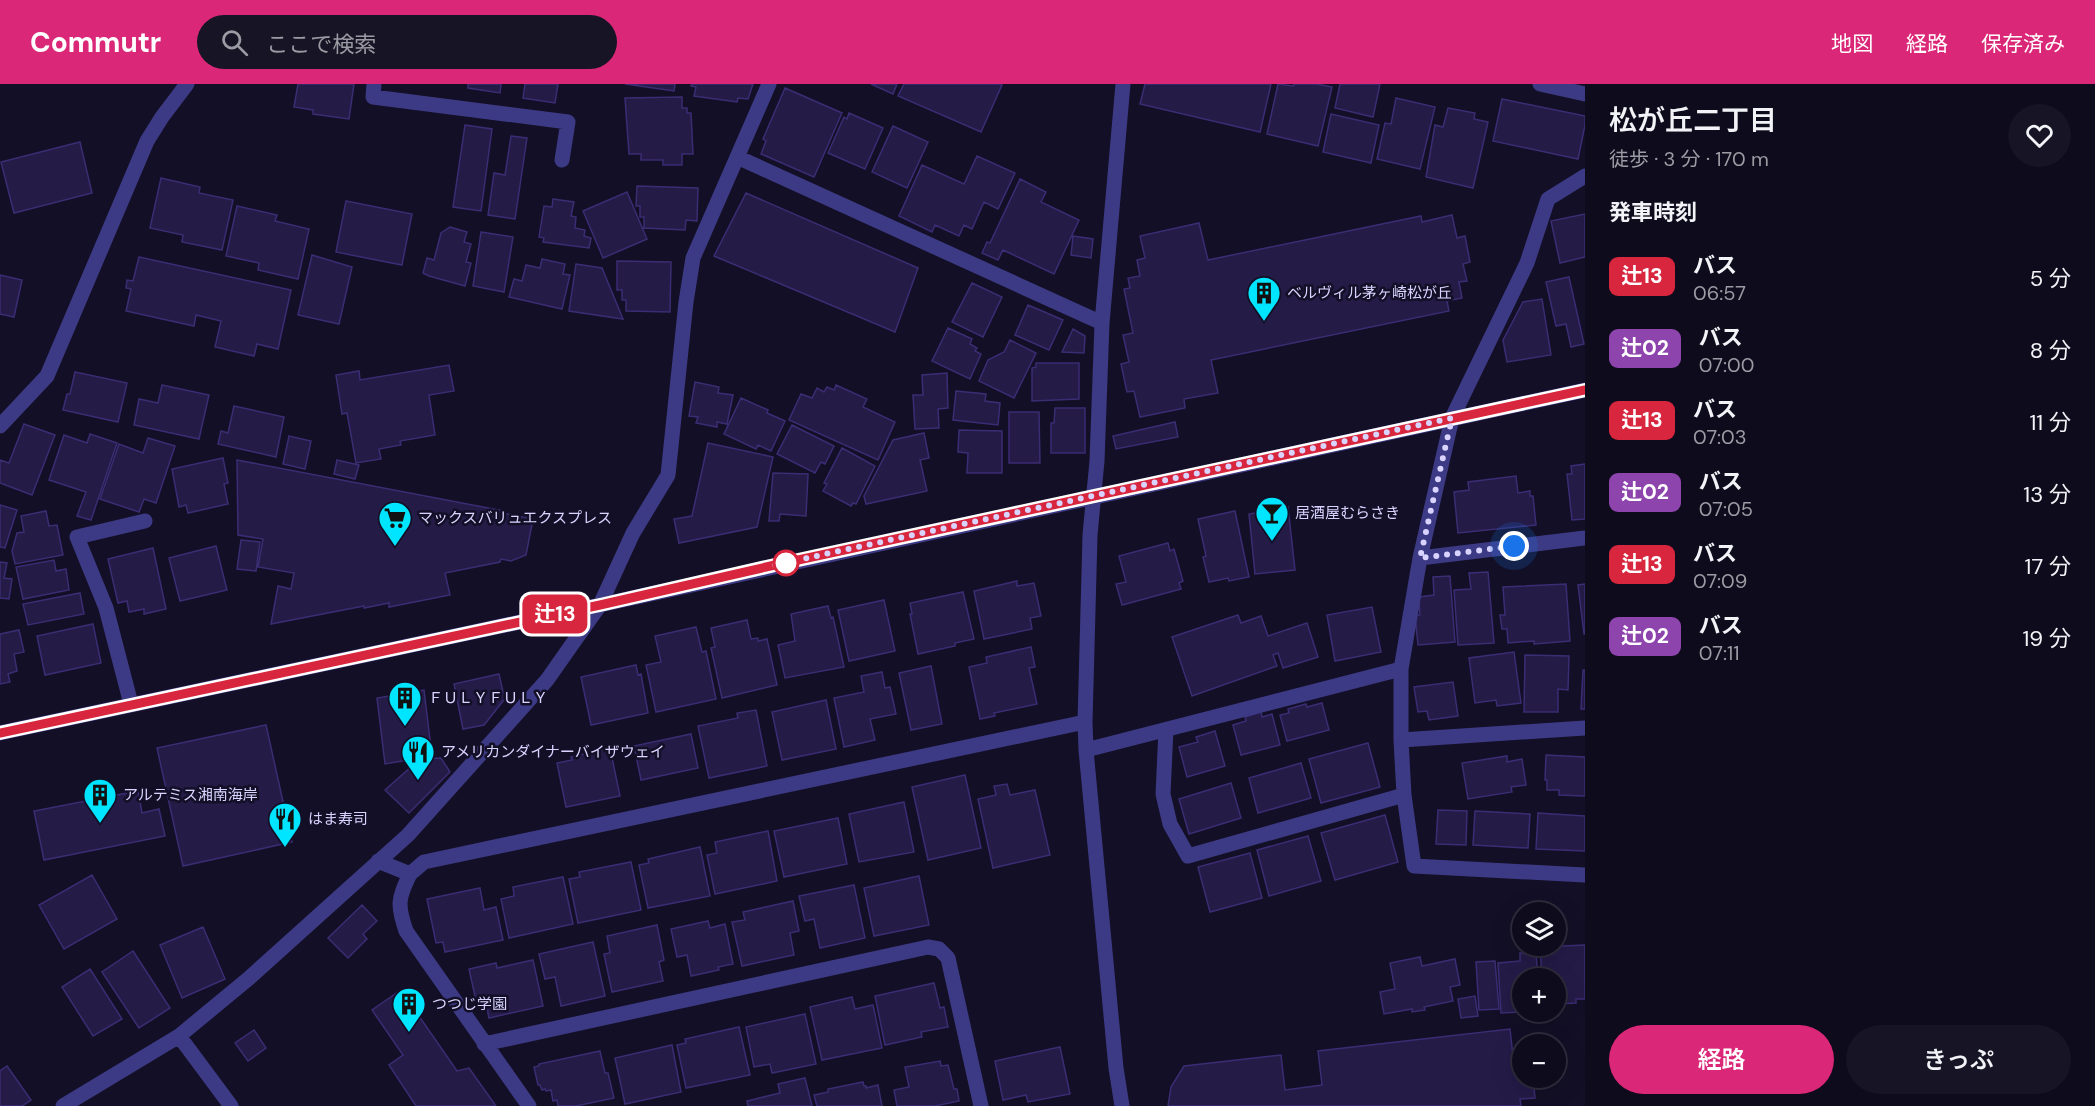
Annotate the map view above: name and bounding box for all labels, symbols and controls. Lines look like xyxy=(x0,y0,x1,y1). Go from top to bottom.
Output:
search box xyxy=(197,15,617,69)
text: Commutr xyxy=(30,24,161,61)
icon: search xyxy=(218,26,251,59)
text: ここで検索 xyxy=(266,30,376,59)
text: 地図 xyxy=(1831,30,1873,58)
text: 経路 xyxy=(1906,30,1948,58)
text: 保存済み xyxy=(1981,30,2065,58)
text: 松が丘二丁目 xyxy=(1609,102,1777,139)
button: heart xyxy=(2008,104,2071,167)
text: 徒歩 · 3 分 · 170 m xyxy=(1609,146,1769,172)
text: 発車時刻 xyxy=(1609,198,1697,227)
text: バス xyxy=(1693,251,1737,280)
text: 辻13 xyxy=(1621,262,1663,290)
text: 5 分 xyxy=(2030,264,2071,293)
building icon: ベルヴィル茅ヶ崎松が丘 xyxy=(1246,275,1282,322)
text: 06:57 xyxy=(1693,280,1746,306)
place label: ベルヴィル茅ヶ崎松が丘 xyxy=(1287,283,1452,303)
text: バス xyxy=(1699,323,1743,352)
text: 辻02 xyxy=(1621,334,1669,362)
text: 8 分 xyxy=(2030,336,2071,365)
text: 07:00 xyxy=(1699,352,1754,378)
text: バス xyxy=(1693,395,1737,424)
text: 辻13 xyxy=(1621,406,1663,434)
text: 11 分 xyxy=(2029,408,2071,437)
text: 07:03 xyxy=(1693,424,1747,450)
text: バス xyxy=(1699,467,1743,496)
text: 辻02 xyxy=(1621,478,1669,506)
text: 13 分 xyxy=(2023,480,2071,509)
bar icon: 居酒屋むらさき xyxy=(1254,495,1290,542)
text: 07:05 xyxy=(1699,496,1753,522)
supermarket icon: マックスバリュエクスプレス xyxy=(377,500,413,547)
place label: 居酒屋むらさき xyxy=(1295,503,1400,523)
place label: マックスバリュエクスプレス xyxy=(418,508,612,528)
your location xyxy=(1499,531,1529,561)
text: バス xyxy=(1693,539,1737,568)
unlabelled marker xyxy=(773,550,799,576)
text: 辻13 xyxy=(1621,550,1663,578)
text: 17 分 xyxy=(2025,552,2071,581)
text: 07:09 xyxy=(1693,568,1747,594)
line badge: 辻13 xyxy=(520,594,590,634)
text: 辻13 xyxy=(534,600,576,628)
text: バス xyxy=(1699,611,1743,640)
text: 辻02 xyxy=(1621,622,1669,650)
text: 19 分 xyxy=(2022,624,2071,653)
text: 07:11 xyxy=(1699,640,1739,666)
building icon: ＦＵＬＹＦＵＬＹ xyxy=(387,680,423,727)
place label: ＦＵＬＹＦＵＬＹ xyxy=(428,688,548,708)
restaurant icon: アメリカンダイナーバイザウェイ xyxy=(400,734,436,781)
place label: アメリカンダイナーバイザウェイ xyxy=(441,742,665,762)
building icon: アルテミス湘南海岸 xyxy=(82,777,118,824)
place label: アルテミス湘南海岸 xyxy=(123,785,258,805)
restaurant icon: はま寿司 xyxy=(267,801,303,848)
place label: はま寿司 xyxy=(308,809,368,829)
map controls xyxy=(1512,902,1566,1088)
button: layers xyxy=(1512,902,1566,956)
button: + xyxy=(1512,968,1566,1022)
building icon: つつじ学園 xyxy=(391,986,427,1033)
place label: つつじ学園 xyxy=(432,994,507,1014)
button: 経路 xyxy=(1609,1025,1834,1094)
button: きっぷ xyxy=(1846,1025,2071,1094)
button: − xyxy=(1512,1034,1566,1088)

